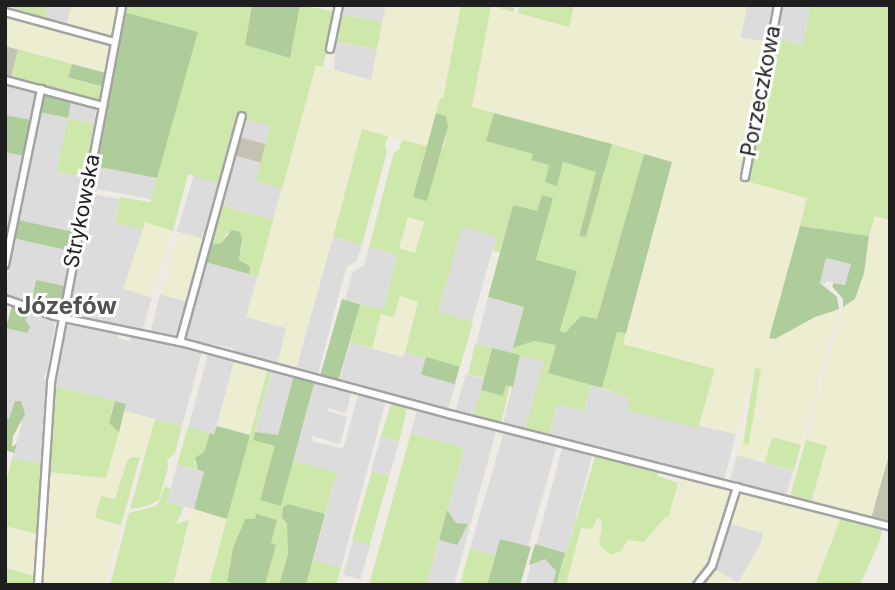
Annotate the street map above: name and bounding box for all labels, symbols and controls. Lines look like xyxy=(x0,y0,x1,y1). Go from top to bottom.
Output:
street label: Porzeczkowa xyxy=(736,23,786,159)
street label: Strykowska xyxy=(59,152,105,270)
district label: Józefów xyxy=(17,292,117,320)

